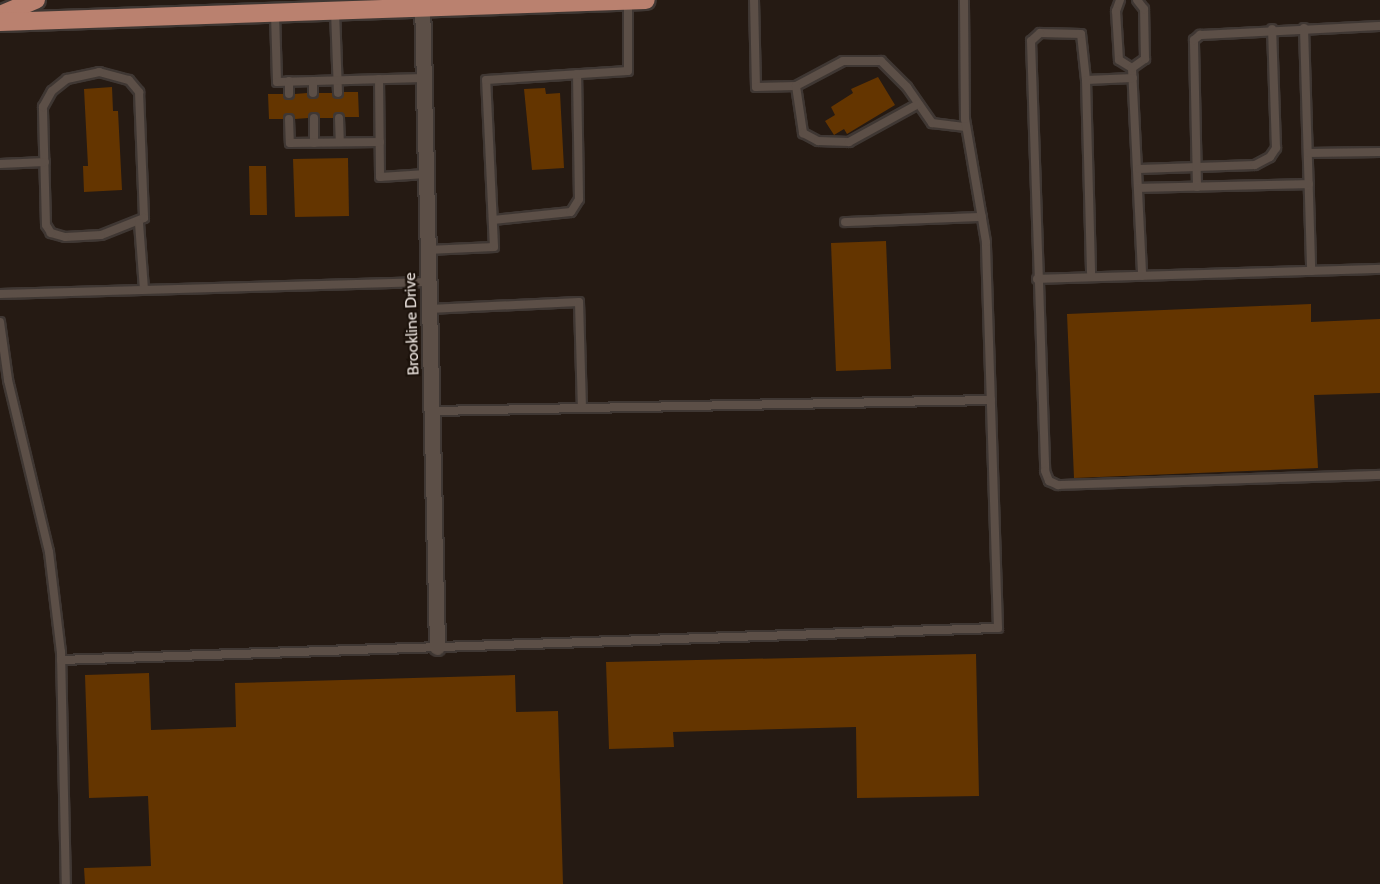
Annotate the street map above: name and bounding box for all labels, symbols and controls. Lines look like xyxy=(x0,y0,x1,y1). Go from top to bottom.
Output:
street label: Brookline Drive xyxy=(401,272,423,376)

